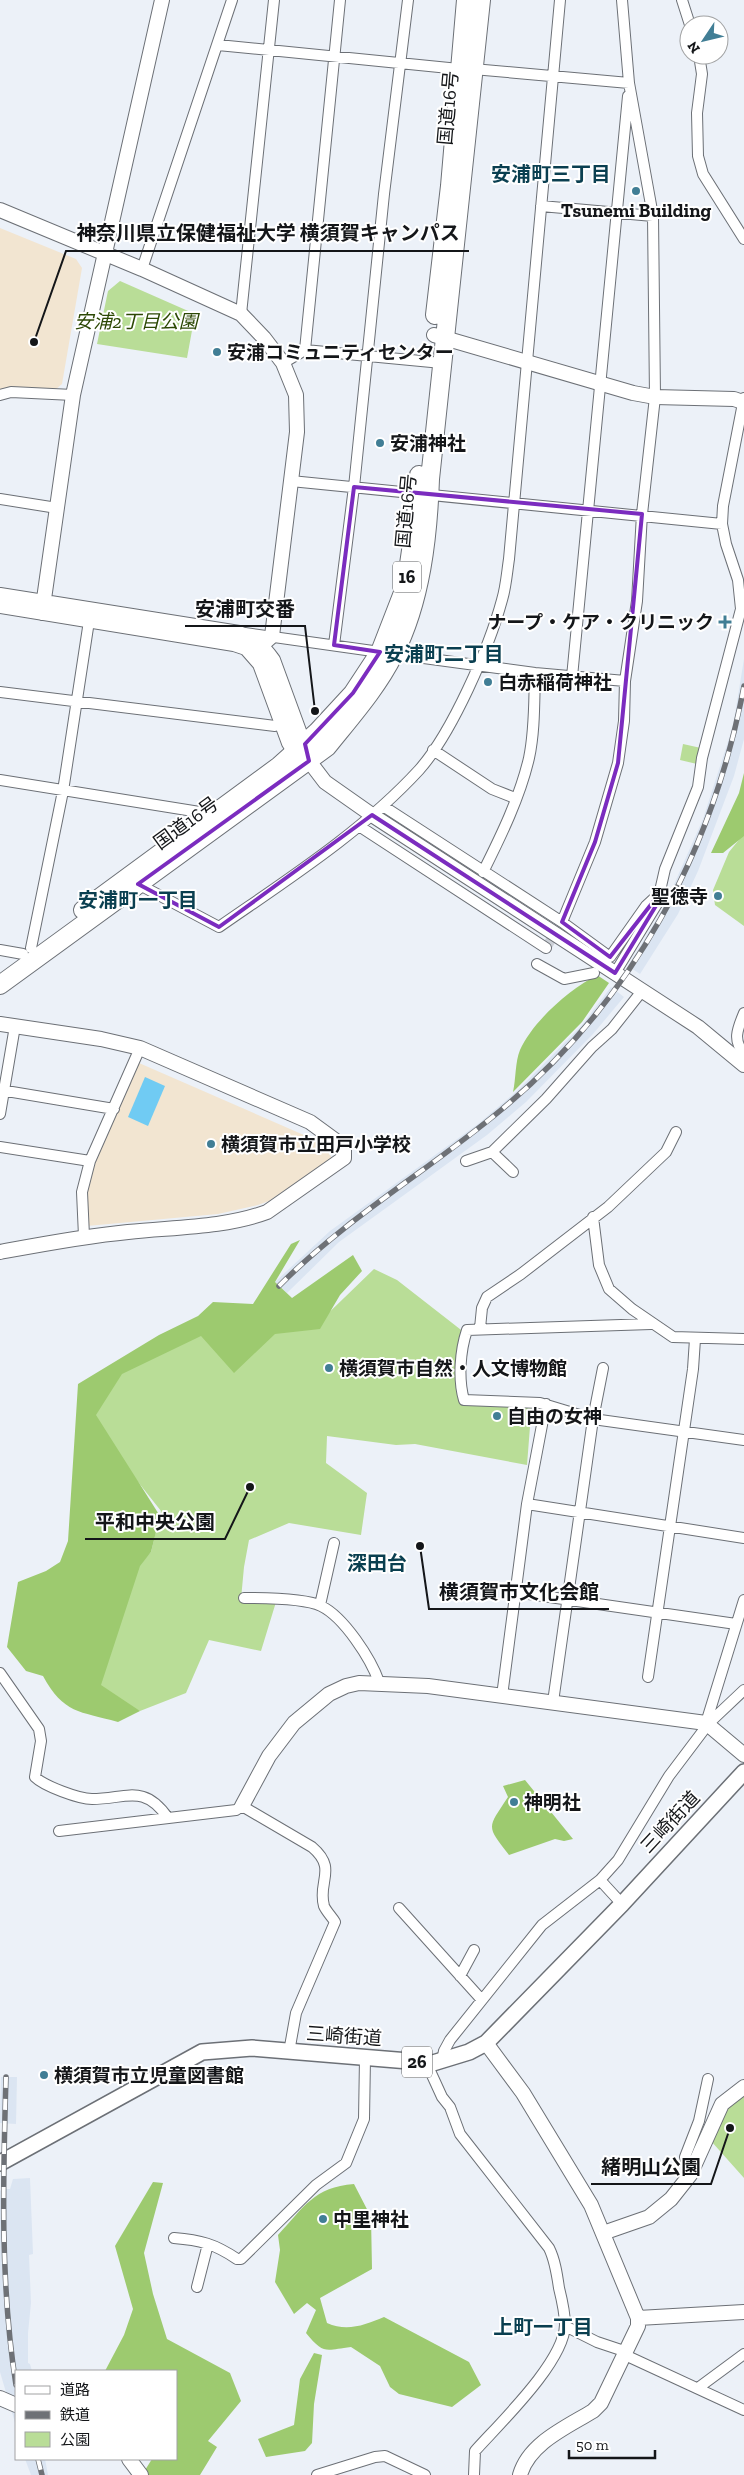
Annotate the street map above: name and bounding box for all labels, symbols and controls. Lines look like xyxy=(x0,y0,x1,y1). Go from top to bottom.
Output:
north arrow xyxy=(679,15,729,65)
text: N xyxy=(684,38,704,56)
street label: 国道16号 xyxy=(433,70,463,146)
district label: 安浦町三丁目 xyxy=(491,162,611,186)
marker: Tsunemi Building xyxy=(630,185,642,197)
place label: Tsunemi Building xyxy=(561,199,711,222)
callout: 神奈川県立保健福祉大学 横須賀キャンパス xyxy=(66,216,469,251)
text: 神奈川県立保健福祉大学 横須賀キャンパス xyxy=(76,221,460,245)
park label: 安浦2丁目公園 xyxy=(74,310,201,333)
place label: 安浦コミュニティセンター xyxy=(227,341,454,364)
marker: 安浦コミュニティセンター xyxy=(211,346,223,358)
place label: 安浦神社 xyxy=(390,432,466,455)
marker: 安浦神社 xyxy=(374,437,386,449)
street label: 国道16号 xyxy=(391,473,421,549)
road number: 16 xyxy=(393,562,421,592)
callout: 安浦町交番 xyxy=(185,591,305,626)
text: 安浦町交番 xyxy=(195,597,295,621)
place label: ナープ・ケア・クリニック xyxy=(487,611,714,634)
marker: ナープ・ケア・クリニック xyxy=(718,615,732,629)
district label: 安浦町二丁目 xyxy=(384,642,504,666)
place label: 白赤稲荷神社 xyxy=(498,671,612,694)
marker: 白赤稲荷神社 xyxy=(482,676,494,688)
street label: 国道16号 xyxy=(149,792,223,854)
place label: 聖徳寺 xyxy=(651,885,708,908)
district label: 安浦町一丁目 xyxy=(78,888,198,912)
marker: 聖徳寺 xyxy=(712,890,724,902)
place label: 横須賀市立田戸小学校 xyxy=(221,1133,411,1156)
marker: 横須賀市立田戸小学校 xyxy=(205,1138,217,1150)
place label: 横須賀市自然・人文博物館 xyxy=(339,1357,567,1380)
marker: 横須賀市自然・人文博物館 xyxy=(323,1362,335,1374)
place label: 自由の女神 xyxy=(507,1405,602,1428)
marker: 自由の女神 xyxy=(491,1410,503,1422)
callout: 平和中央公園 xyxy=(85,1504,225,1539)
text: 平和中央公園 xyxy=(95,1510,215,1534)
district label: 深田台 xyxy=(347,1551,407,1575)
callout: 横須賀市文化会館 xyxy=(429,1574,609,1609)
text: 横須賀市文化会館 xyxy=(439,1580,599,1604)
street label: 三崎街道 xyxy=(636,1786,704,1858)
place label: 神明社 xyxy=(524,1791,581,1814)
marker: 神明社 xyxy=(508,1796,520,1808)
street label: 三崎街道 xyxy=(305,2022,383,2050)
road number: 26 xyxy=(402,2046,432,2078)
place label: 横須賀市立児童図書館 xyxy=(54,2064,244,2087)
marker: 横須賀市立児童図書館 xyxy=(38,2069,50,2081)
callout: 緒明山公園 xyxy=(591,2149,711,2184)
text: 緒明山公園 xyxy=(601,2155,701,2179)
place label: 中里神社 xyxy=(333,2208,409,2231)
marker: 中里神社 xyxy=(317,2213,329,2225)
district label: 上町一丁目 xyxy=(493,2315,593,2339)
legend xyxy=(15,2370,178,2460)
text: 道路 xyxy=(60,2381,90,2399)
text: 鉄道 xyxy=(60,2406,90,2424)
scale bar xyxy=(569,2428,655,2460)
text: 公園 xyxy=(60,2431,90,2449)
text: 50 m xyxy=(576,2436,609,2454)

